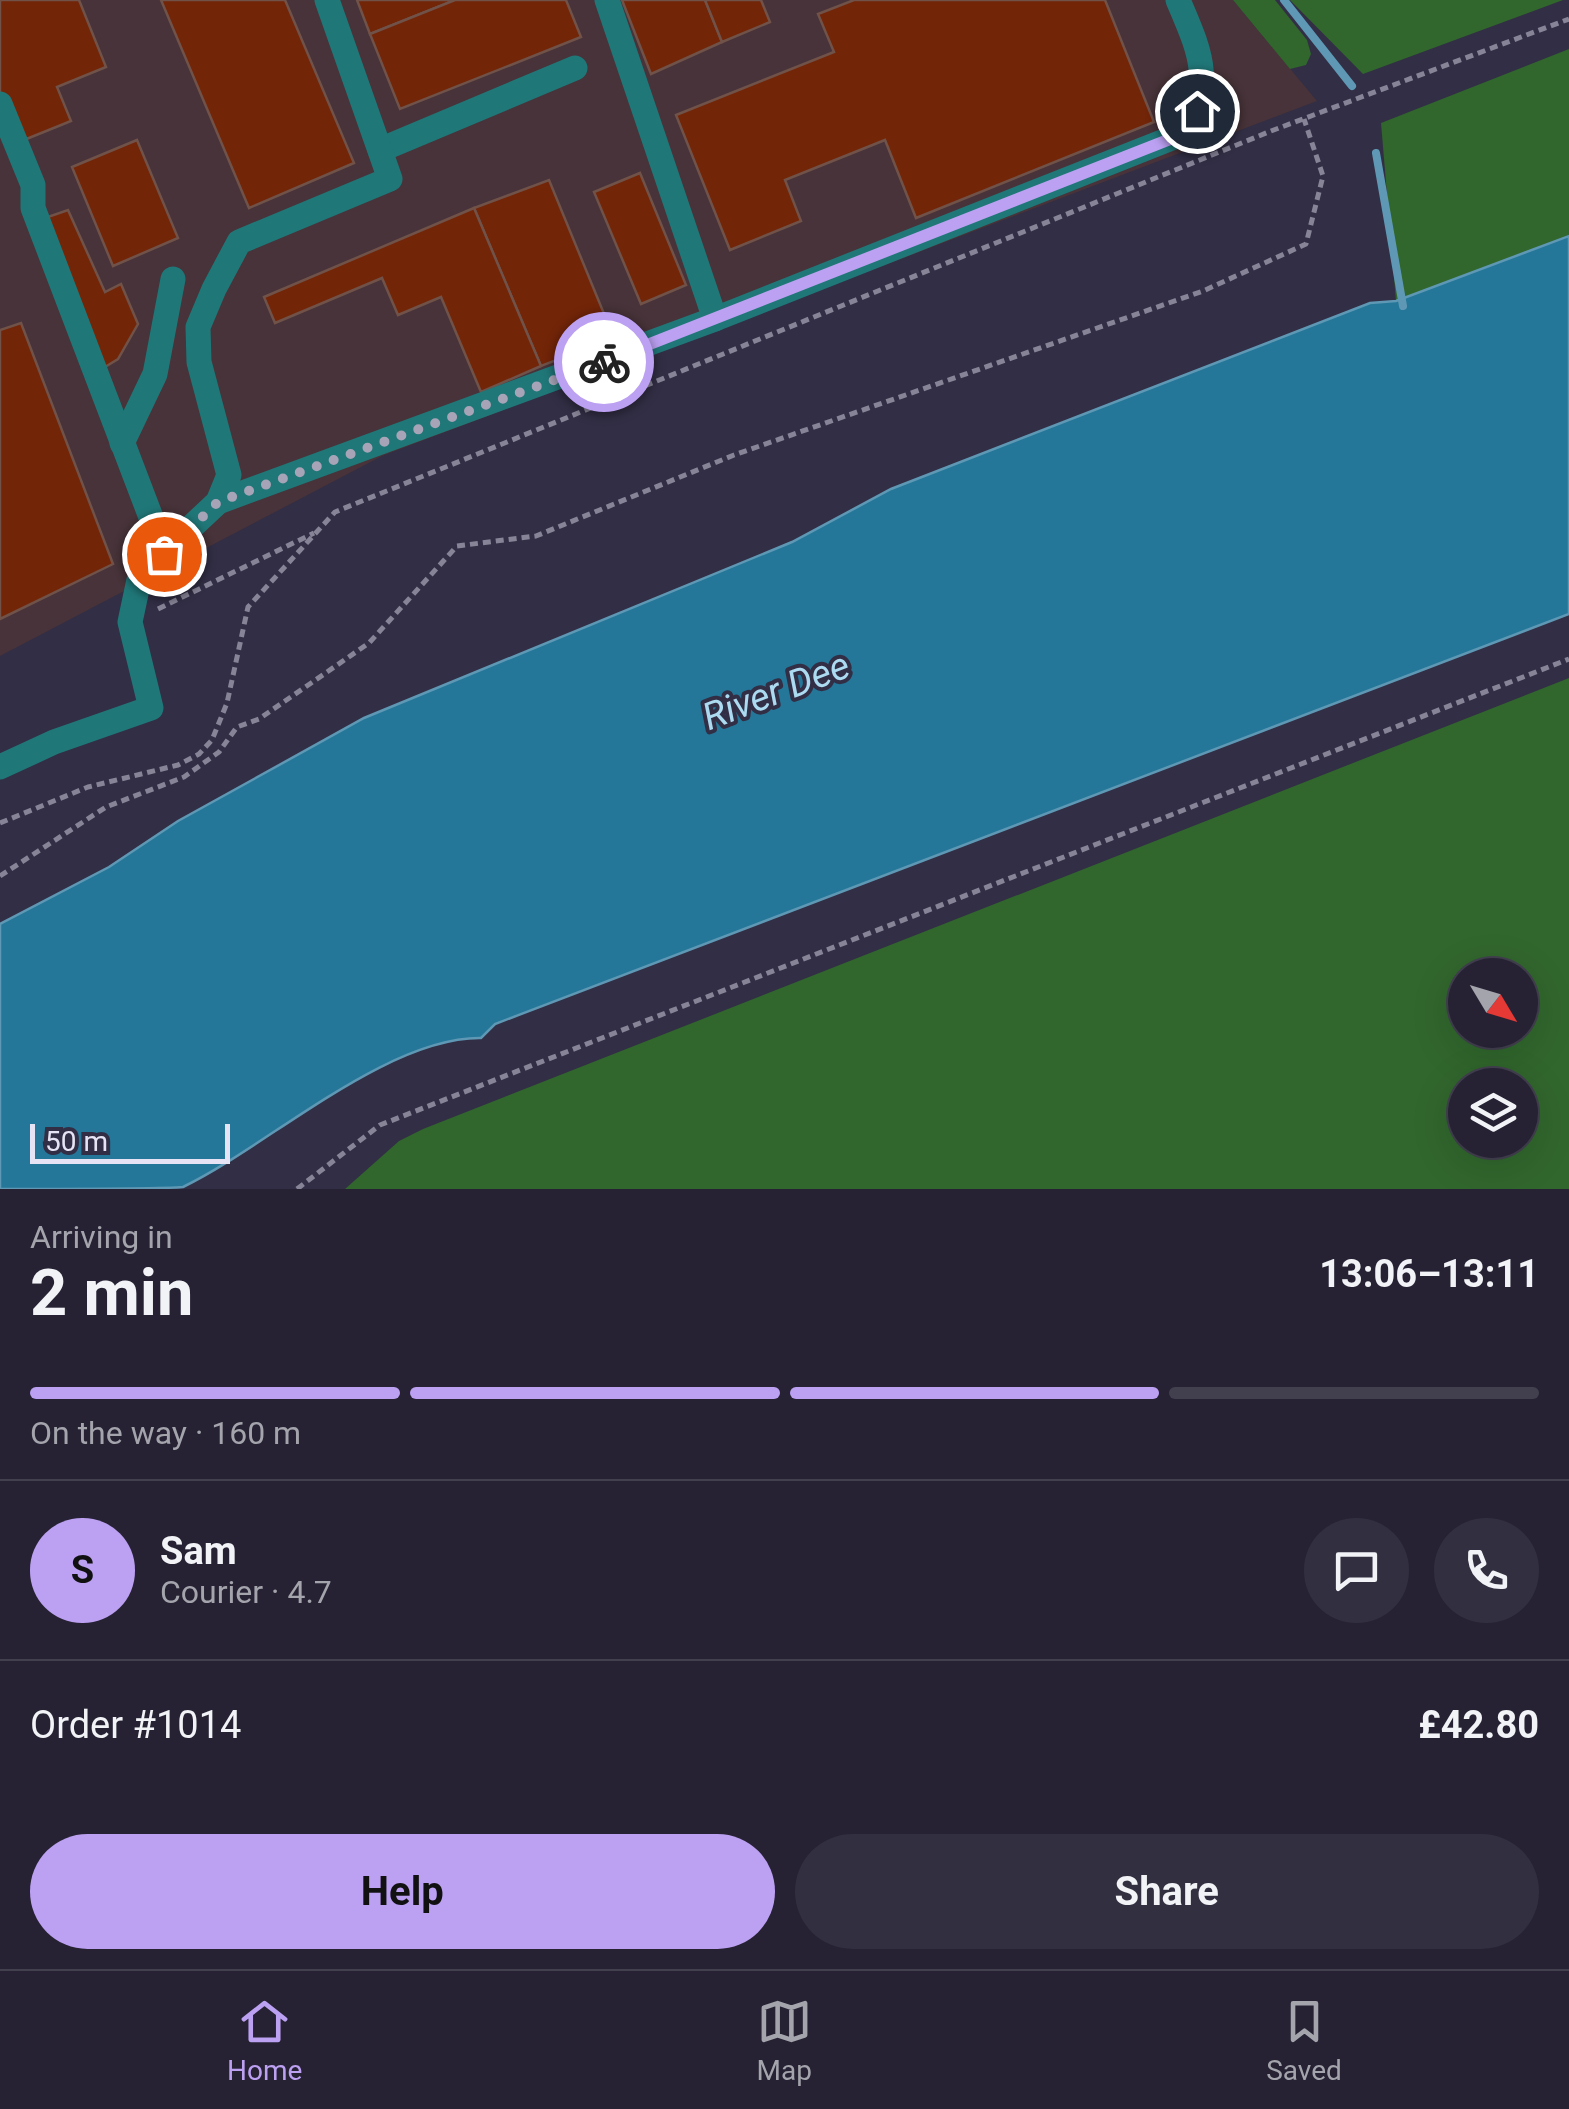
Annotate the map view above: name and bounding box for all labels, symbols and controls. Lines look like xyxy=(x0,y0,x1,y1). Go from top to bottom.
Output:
pin xyxy=(1155,69,1240,154)
icon: home xyxy=(1170,84,1225,139)
courier xyxy=(554,312,654,412)
icon: bike xyxy=(577,335,632,390)
pin xyxy=(122,512,207,597)
icon: bag xyxy=(137,527,192,582)
water label: River Dee xyxy=(696,643,856,739)
north arrow xyxy=(1448,958,1538,1048)
map controls xyxy=(1448,958,1538,1158)
button: layers xyxy=(1448,1068,1538,1158)
scale bar xyxy=(30,1119,230,1164)
text: 50 m xyxy=(45,1125,108,1158)
text: Arriving in xyxy=(30,1218,173,1256)
text: 13:06–13:11 xyxy=(1319,1252,1539,1296)
text: 2 min xyxy=(30,1255,193,1331)
text: On the way · 160 m xyxy=(30,1414,301,1452)
button: chat xyxy=(1304,1518,1409,1623)
button: phone xyxy=(1434,1518,1539,1623)
text: Sam xyxy=(160,1529,237,1573)
text: S xyxy=(71,1548,94,1592)
text: Courier · 4.7 xyxy=(160,1573,332,1611)
text: Order #1014 xyxy=(30,1703,241,1747)
text: £42.80 xyxy=(1418,1703,1539,1747)
button: Help xyxy=(30,1834,775,1949)
button: Share xyxy=(795,1834,1539,1949)
tab: Home xyxy=(227,1994,302,2087)
tab: Map xyxy=(757,1994,812,2087)
tab: Saved xyxy=(1266,1994,1342,2087)

